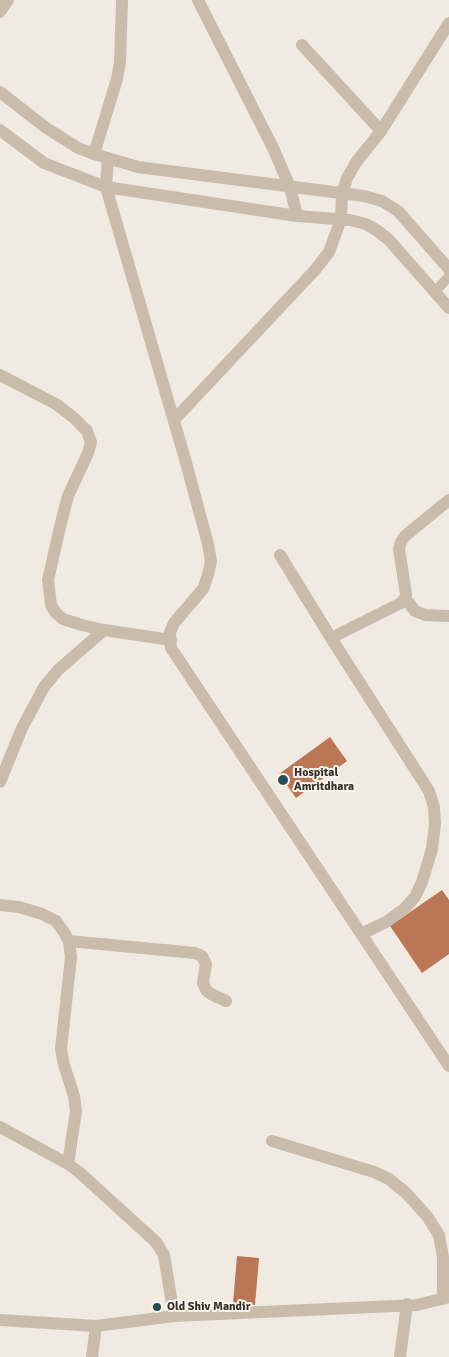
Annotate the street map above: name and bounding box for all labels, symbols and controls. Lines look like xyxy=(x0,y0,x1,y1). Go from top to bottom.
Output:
place label: Hospital Amritdhara xyxy=(294,766,354,794)
marker: Hospital Amritdhara xyxy=(276,773,290,787)
place label: Old Shiv Mandir xyxy=(167,1300,250,1314)
marker: Old Shiv Mandir xyxy=(151,1301,163,1313)

